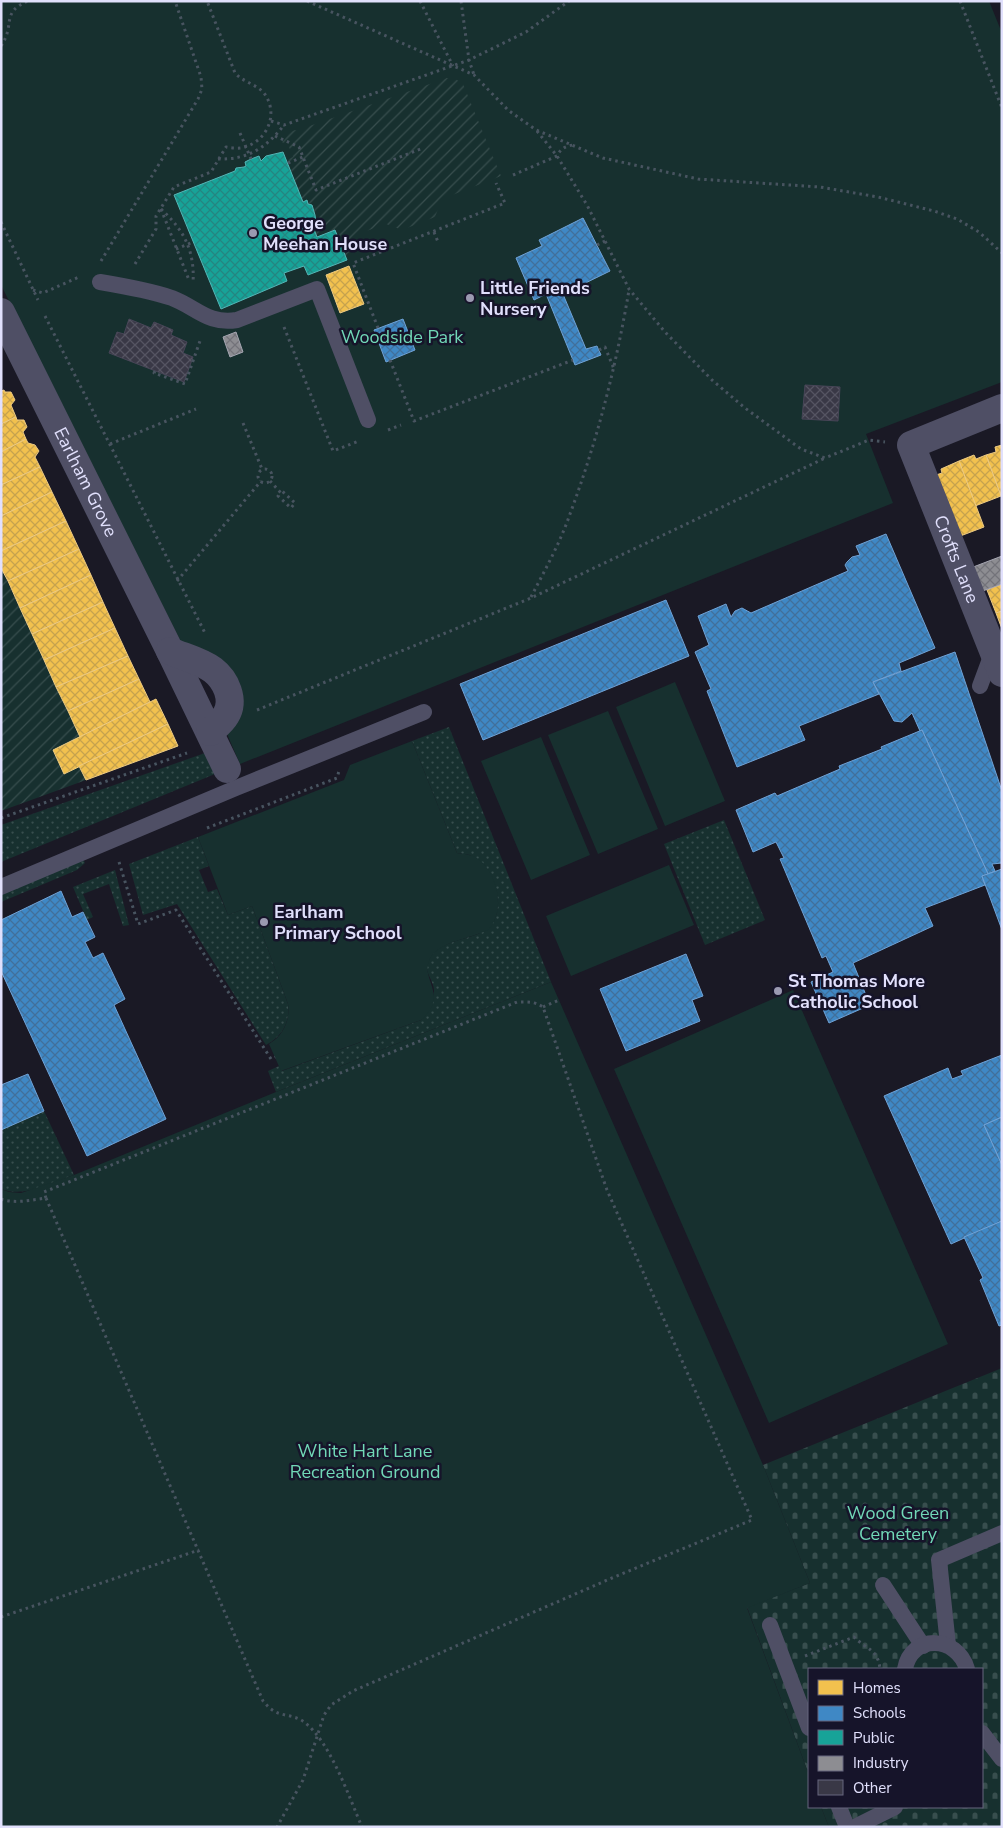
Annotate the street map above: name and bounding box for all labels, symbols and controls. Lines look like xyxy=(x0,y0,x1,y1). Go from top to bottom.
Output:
place label: George Meehan House xyxy=(263,211,387,256)
marker: George Meehan House xyxy=(247,227,259,239)
place label: Little Friends Nursery xyxy=(480,276,590,321)
marker: Little Friends Nursery xyxy=(464,292,476,304)
park label: Woodside Park xyxy=(341,325,464,349)
street label: Earlham Grove xyxy=(48,423,123,541)
street label: Crofts Lane xyxy=(928,512,985,607)
place label: Earlham Primary School xyxy=(274,900,402,945)
marker: Earlham Primary School xyxy=(258,916,270,928)
place label: St Thomas More Catholic School xyxy=(788,969,925,1014)
marker: St Thomas More Catholic School xyxy=(772,985,784,997)
park label: White Hart Lane Recreation Ground xyxy=(290,1439,440,1484)
park label: Wood Green Cemetery xyxy=(847,1501,949,1546)
legend xyxy=(808,1668,983,1808)
text: Homes xyxy=(853,1678,901,1698)
text: Schools xyxy=(853,1703,906,1723)
text: Public xyxy=(853,1728,894,1748)
text: Industry xyxy=(853,1753,909,1773)
text: Other xyxy=(853,1778,892,1798)

